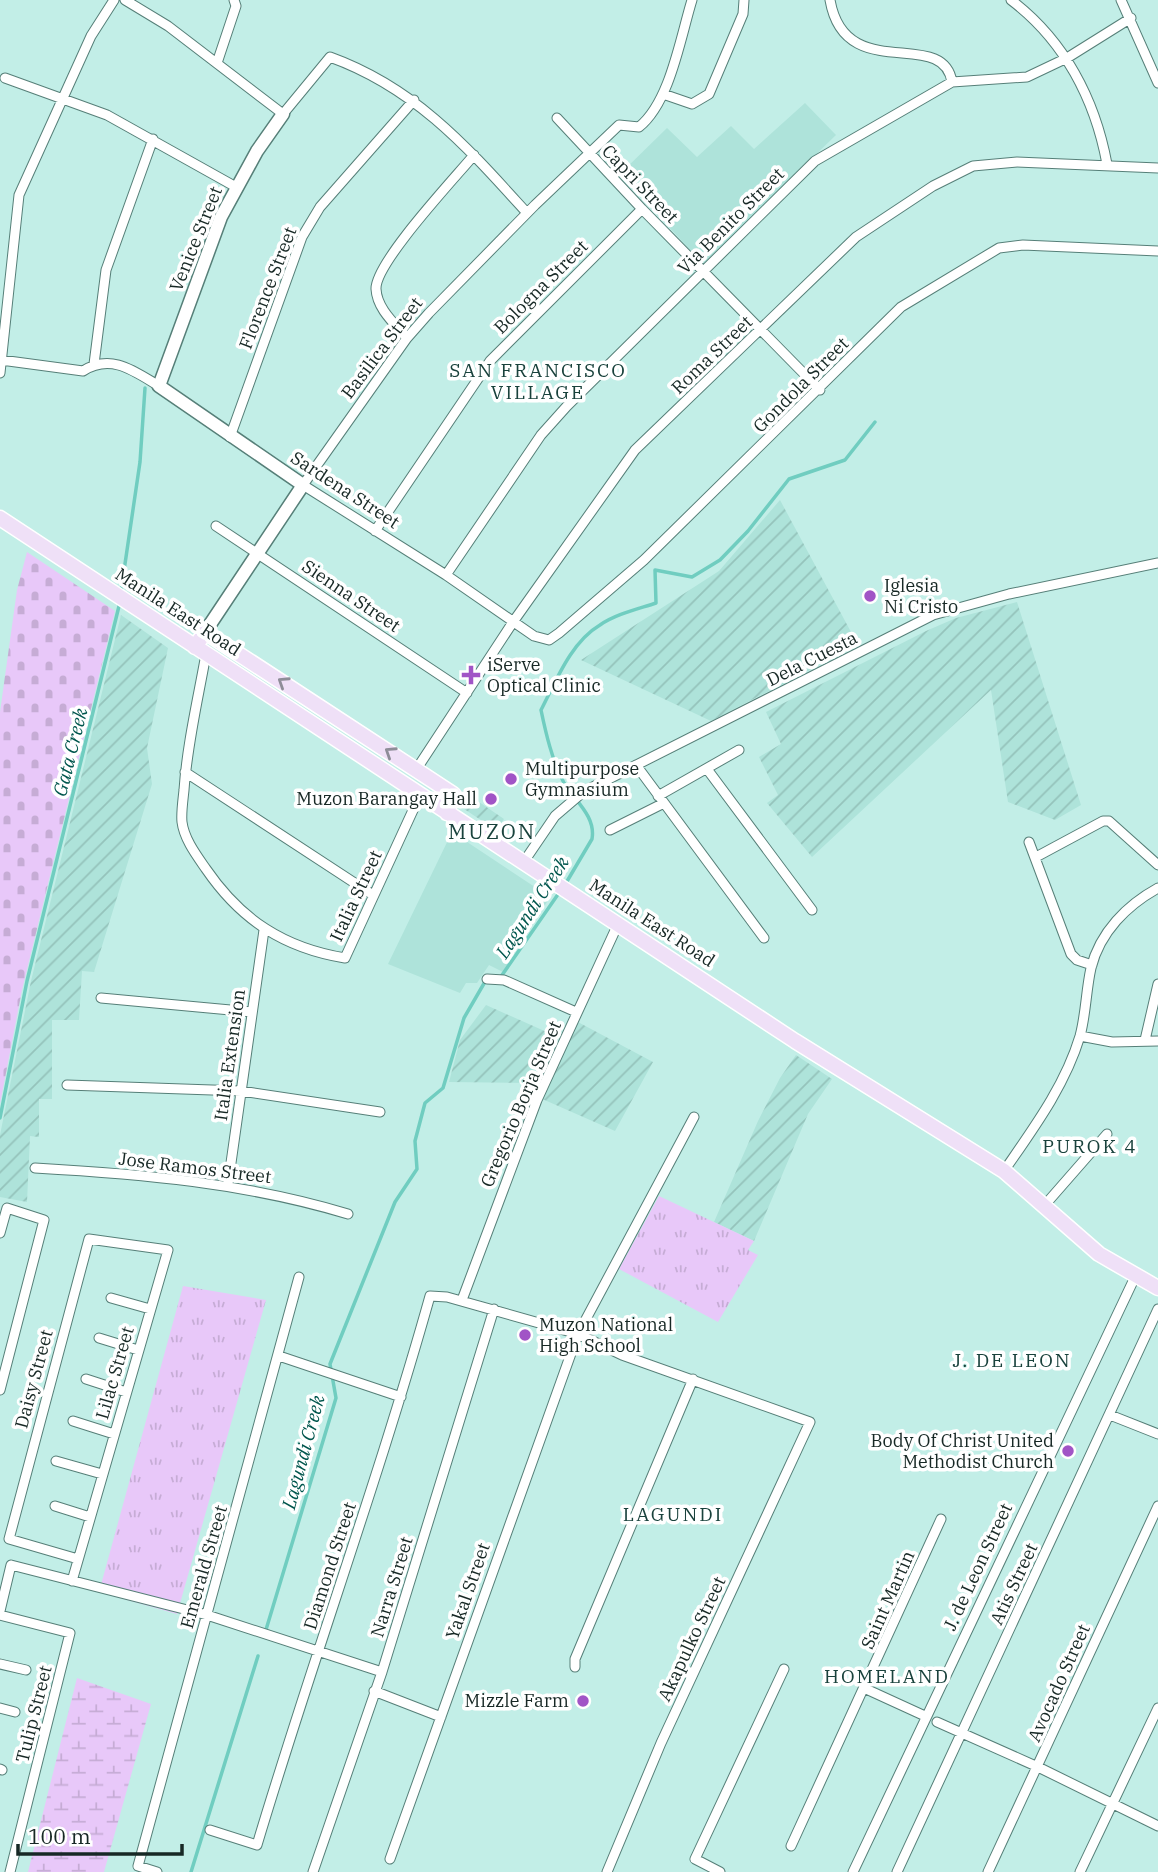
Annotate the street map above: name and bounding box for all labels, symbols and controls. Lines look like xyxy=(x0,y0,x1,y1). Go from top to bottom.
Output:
street label: Capri Street xyxy=(597,139,684,228)
street label: Via Benito Street xyxy=(673,163,789,279)
street label: Venice Street xyxy=(164,183,227,295)
street label: Florence Street xyxy=(234,223,301,352)
street label: Bologna Street xyxy=(489,235,592,338)
street label: Basilica Street xyxy=(336,292,427,403)
street label: Roma Street xyxy=(666,310,757,399)
street label: Gondola Street xyxy=(748,332,853,437)
district label: SAN FRANCISCO VILLAGE xyxy=(449,358,627,404)
street label: Sardena Street xyxy=(287,446,404,533)
street label: Sienna Street xyxy=(298,554,405,637)
street label: Manila East Road xyxy=(111,562,246,661)
place label: Iglesia Ni Cristo xyxy=(884,574,958,618)
marker: Iglesia Ni Cristo xyxy=(862,588,878,604)
street label: Dela Cuesta xyxy=(762,626,861,691)
place label: iServe Optical Clinic xyxy=(487,653,601,697)
marker: iServe Optical Clinic xyxy=(461,665,481,685)
one-way arrow xyxy=(278,677,291,690)
water label: Gata Creek xyxy=(47,704,93,799)
one-way arrow xyxy=(384,747,397,760)
place label: Multipurpose Gymnasium xyxy=(525,757,639,801)
marker: Multipurpose Gymnasium xyxy=(503,771,519,787)
place label: Muzon Barangay Hall xyxy=(296,787,477,810)
marker: Muzon Barangay Hall xyxy=(483,791,499,807)
district label: MUZON xyxy=(448,817,536,845)
street label: Italia Street xyxy=(324,846,387,945)
water label: Lagundi Creek xyxy=(490,851,574,963)
street label: Manila East Road xyxy=(585,873,720,972)
street label: Italia Extension xyxy=(209,988,250,1122)
street label: Gregorio Borja Street xyxy=(475,1017,566,1191)
district label: PUROK 4 xyxy=(1042,1134,1138,1158)
street label: Jose Ramos Street xyxy=(117,1147,273,1188)
place label: Muzon National High School xyxy=(539,1313,673,1357)
street label: Lilac Street xyxy=(90,1324,139,1422)
street label: Daisy Street xyxy=(9,1327,58,1431)
marker: Muzon National High School xyxy=(517,1327,533,1343)
district label: J. DE LEON xyxy=(952,1348,1072,1372)
water label: Lagundi Creek xyxy=(276,1391,330,1513)
place label: Body Of Christ United Methodist Church xyxy=(870,1429,1054,1473)
marker: Body Of Christ United Methodist Church xyxy=(1060,1443,1076,1459)
street label: Diamond Street xyxy=(298,1499,361,1633)
street label: J. de Leon Street xyxy=(938,1499,1017,1634)
district label: LAGUNDI xyxy=(623,1502,723,1526)
street label: Emerald Street xyxy=(175,1503,232,1631)
street label: Narra Street xyxy=(365,1534,418,1640)
street label: Atis Street xyxy=(985,1539,1042,1628)
street label: Yakal Street xyxy=(440,1540,495,1642)
street label: Saint Martin xyxy=(856,1547,919,1653)
street label: Akapulko Street xyxy=(653,1573,731,1705)
street label: Avocado Street xyxy=(1022,1620,1095,1745)
street label: Tulip Street xyxy=(10,1663,57,1765)
district label: HOMELAND xyxy=(824,1664,950,1688)
place label: Mizzle Farm xyxy=(465,1689,569,1712)
marker: Mizzle Farm xyxy=(575,1693,591,1709)
scale bar xyxy=(18,1812,182,1856)
text: 100 m xyxy=(28,1822,91,1850)

